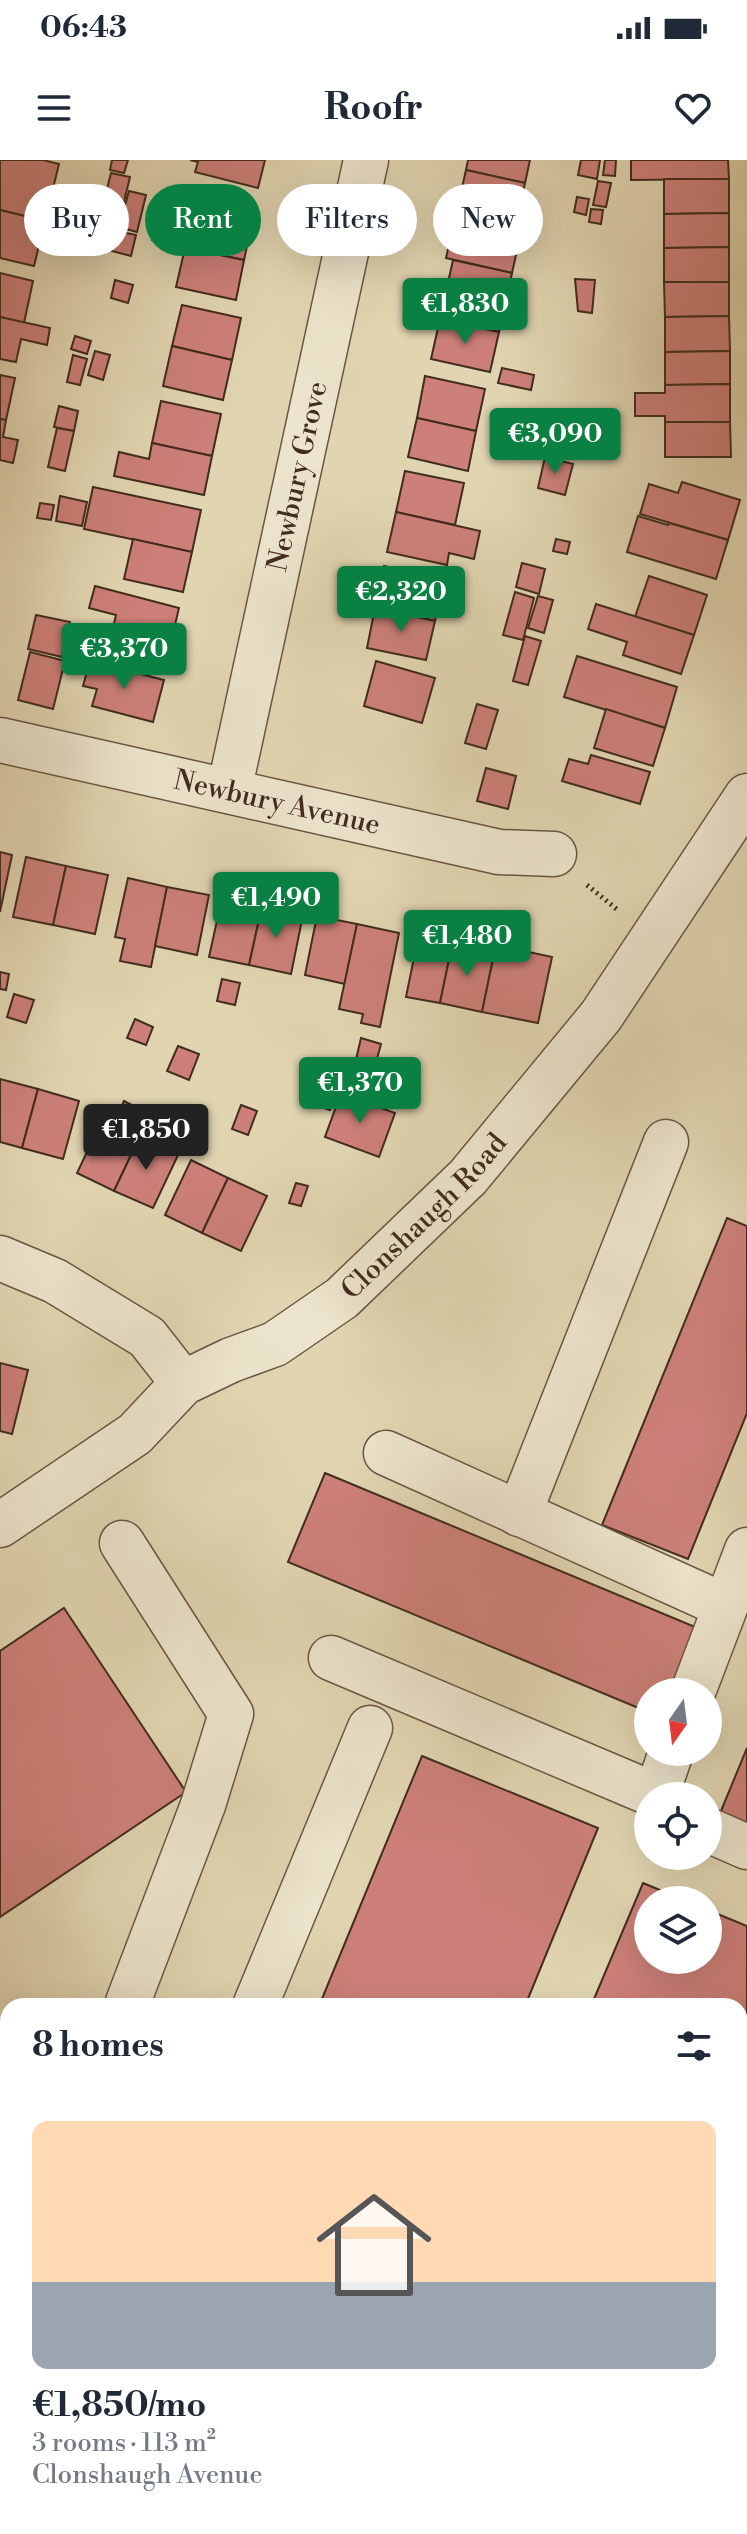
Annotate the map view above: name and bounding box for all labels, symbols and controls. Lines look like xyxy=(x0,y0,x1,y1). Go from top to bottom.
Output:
text: 06:43 xyxy=(40,9,127,47)
icon: menu xyxy=(32,86,76,130)
text: Roofr xyxy=(324,86,423,131)
icon: heart xyxy=(671,86,715,130)
chip: Buy xyxy=(24,184,129,256)
chip: Rent xyxy=(145,184,261,256)
chip: Filters xyxy=(277,184,417,256)
chip: New xyxy=(433,184,543,256)
pin: €1,830 xyxy=(400,278,530,346)
text: €1,830 xyxy=(421,288,509,320)
street label: Newbury Grove xyxy=(260,378,335,575)
pin: €3,090 xyxy=(490,408,620,476)
text: €3,090 xyxy=(508,418,602,450)
pin: €2,320 xyxy=(336,566,466,634)
text: €2,320 xyxy=(355,576,447,608)
pin: €3,370 xyxy=(59,623,189,691)
text: €3,370 xyxy=(79,633,169,665)
street label: Newbury Avenue xyxy=(171,762,384,842)
pin: €1,490 xyxy=(211,872,341,940)
text: €1,490 xyxy=(231,882,321,914)
pin: €1,480 xyxy=(402,910,532,978)
text: €1,480 xyxy=(422,920,512,952)
pin: €1,370 xyxy=(295,1057,425,1125)
text: €1,370 xyxy=(317,1067,403,1099)
pin: €1,850 xyxy=(81,1104,211,1172)
text: €1,850 xyxy=(101,1114,191,1146)
street label: Clonshaugh Road xyxy=(334,1126,514,1307)
north arrow xyxy=(634,1678,722,1766)
map controls xyxy=(634,1678,722,1974)
button: locate xyxy=(634,1782,722,1870)
button: layers xyxy=(634,1886,722,1974)
icon: filters xyxy=(672,2024,716,2068)
text: 8 homes xyxy=(32,2025,164,2067)
icon: home xyxy=(302,2173,446,2317)
text: €1,850/mo xyxy=(32,2385,206,2427)
text: 3 rooms · 113 m² xyxy=(32,2427,216,2459)
text: Clonshaugh Avenue xyxy=(32,2459,263,2491)

